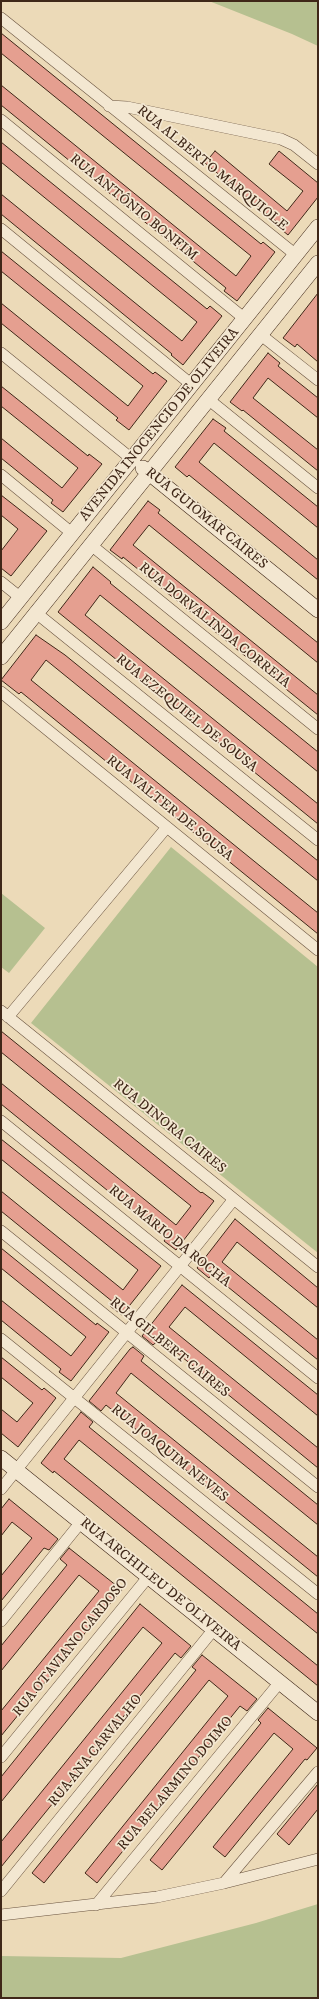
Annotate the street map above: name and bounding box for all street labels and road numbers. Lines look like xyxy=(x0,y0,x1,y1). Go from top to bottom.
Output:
street label: RUA ALBERTO MARQUIOLE xyxy=(133,103,291,235)
street label: RUA ANTÔNIO BONFIM xyxy=(66,151,200,265)
street label: AVENIDA INOCENCIO DE OLIVEIRA xyxy=(77,325,243,525)
street label: RUA GUIOMAR CAIRES xyxy=(142,465,270,573)
street label: RUA DORVALINDA CORREIA xyxy=(135,560,293,692)
street label: RUA EZEQUIEL DE SOUSA xyxy=(112,652,260,776)
street label: RUA VALTER DE SOUSA xyxy=(102,753,236,865)
street label: RUA DINORA CAIRES xyxy=(109,1076,229,1178)
street label: RUA MARIO DA ROCHA xyxy=(105,1183,233,1291)
street label: RUA GILBERT CAIRES xyxy=(106,1294,232,1402)
street label: RUA JOAQUIM NEVES xyxy=(107,1402,231,1506)
street label: RUA ARCHILEU DE OLIVEIRA xyxy=(76,1515,244,1655)
street label: RUA OTAVIANO CARDOSO xyxy=(10,1575,132,1721)
street label: RUA ANA CARVALHO xyxy=(46,1691,146,1811)
street label: RUA BELARMINO DOIMO xyxy=(115,1713,237,1855)

